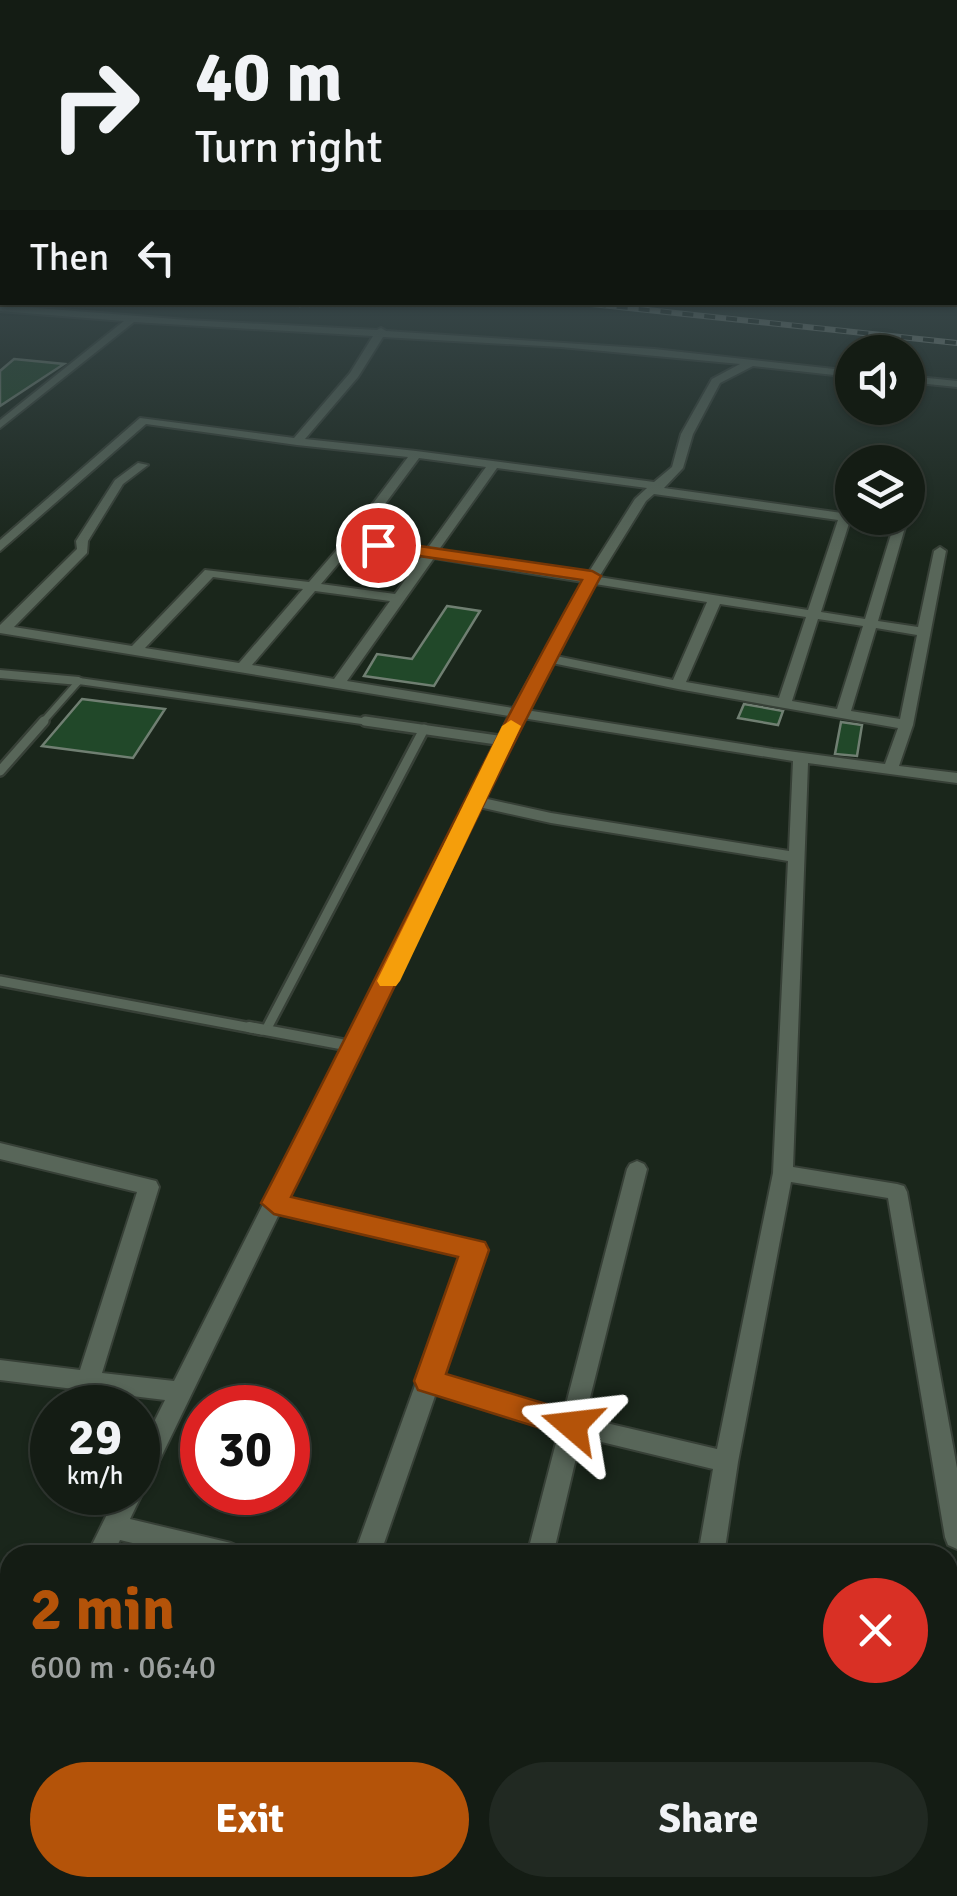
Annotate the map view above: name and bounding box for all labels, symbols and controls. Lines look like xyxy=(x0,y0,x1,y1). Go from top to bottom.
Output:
text: 40 m xyxy=(195,34,343,120)
icon: right xyxy=(30,40,160,170)
text: Turn right xyxy=(195,120,383,175)
icon: left xyxy=(129,230,184,285)
text: Then xyxy=(30,234,109,281)
map controls xyxy=(835,335,925,535)
button: sound xyxy=(835,335,925,425)
button: layers xyxy=(835,445,925,535)
pin xyxy=(336,503,421,588)
icon: arrive xyxy=(351,518,406,573)
position arrow xyxy=(520,1373,624,1477)
speed limit sign: 30 xyxy=(180,1385,310,1515)
text: 29 xyxy=(68,1407,122,1469)
text: km/h xyxy=(67,1460,123,1491)
text: 2 min xyxy=(30,1573,175,1647)
button: close xyxy=(823,1578,928,1683)
text: 600 m · 06:40 xyxy=(30,1648,216,1687)
button: Exit xyxy=(30,1762,469,1877)
button: Share xyxy=(489,1762,928,1877)

